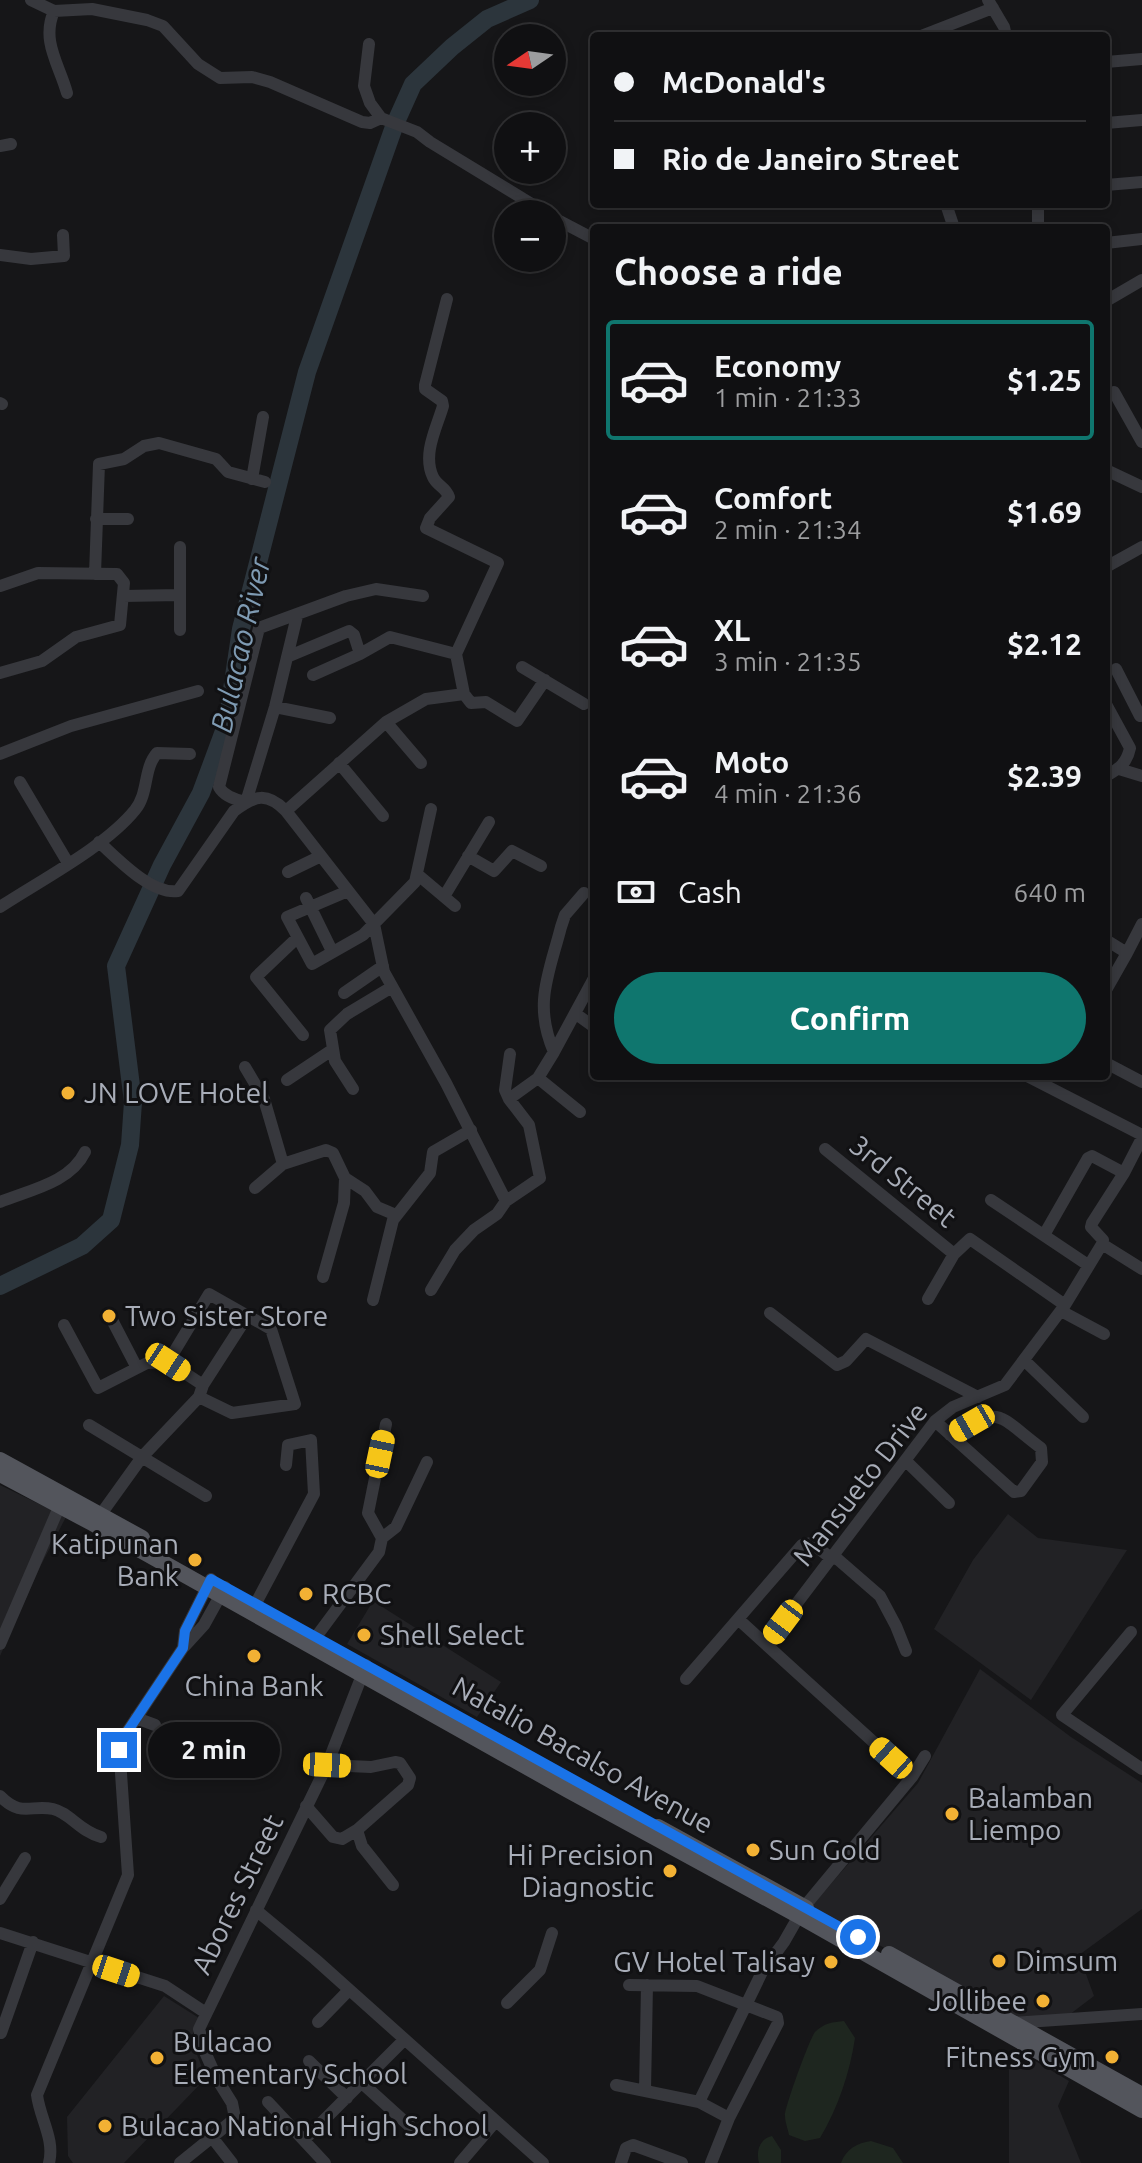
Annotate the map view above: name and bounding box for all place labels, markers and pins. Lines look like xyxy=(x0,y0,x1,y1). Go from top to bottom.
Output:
place label: JN LOVE Hotel xyxy=(84,1077,269,1108)
marker: JN LOVE Hotel xyxy=(59,1084,77,1102)
place label: Two Sister Store xyxy=(125,1300,328,1331)
marker: Two Sister Store xyxy=(100,1307,118,1325)
place label: Katipunan Bank xyxy=(51,1528,179,1591)
marker: Katipunan Bank xyxy=(186,1551,204,1569)
place label: RCBC xyxy=(322,1578,391,1609)
marker: RCBC xyxy=(297,1585,315,1603)
place label: Shell Select xyxy=(380,1619,524,1650)
marker: Shell Select xyxy=(355,1626,373,1644)
marker: China Bank xyxy=(245,1647,263,1665)
place label: China Bank xyxy=(184,1670,324,1701)
place label: Balamban Liempo xyxy=(968,1782,1093,1845)
marker: Balamban Liempo xyxy=(943,1805,961,1823)
place label: Sun Gold xyxy=(769,1834,881,1865)
place label: Hi Precision Diagnostic xyxy=(507,1839,654,1902)
marker: Sun Gold xyxy=(744,1841,762,1859)
marker: Hi Precision Diagnostic xyxy=(661,1862,679,1880)
place label: Dimsum xyxy=(1015,1945,1118,1976)
place label: GV Hotel Talisay xyxy=(613,1946,815,1977)
marker: Dimsum xyxy=(990,1952,1008,1970)
marker: GV Hotel Talisay xyxy=(822,1953,840,1971)
place label: Jollibee xyxy=(928,1985,1027,2016)
marker: Jollibee xyxy=(1034,1992,1052,2010)
place label: Bulacao Elementary School xyxy=(173,2026,407,2089)
place label: Fitness Gym xyxy=(945,2041,1096,2072)
marker: Fitness Gym xyxy=(1103,2048,1121,2066)
marker: Bulacao Elementary School xyxy=(148,2049,166,2067)
place label: Bulacao National High School xyxy=(121,2110,488,2141)
marker: Bulacao National High School xyxy=(96,2117,114,2135)

